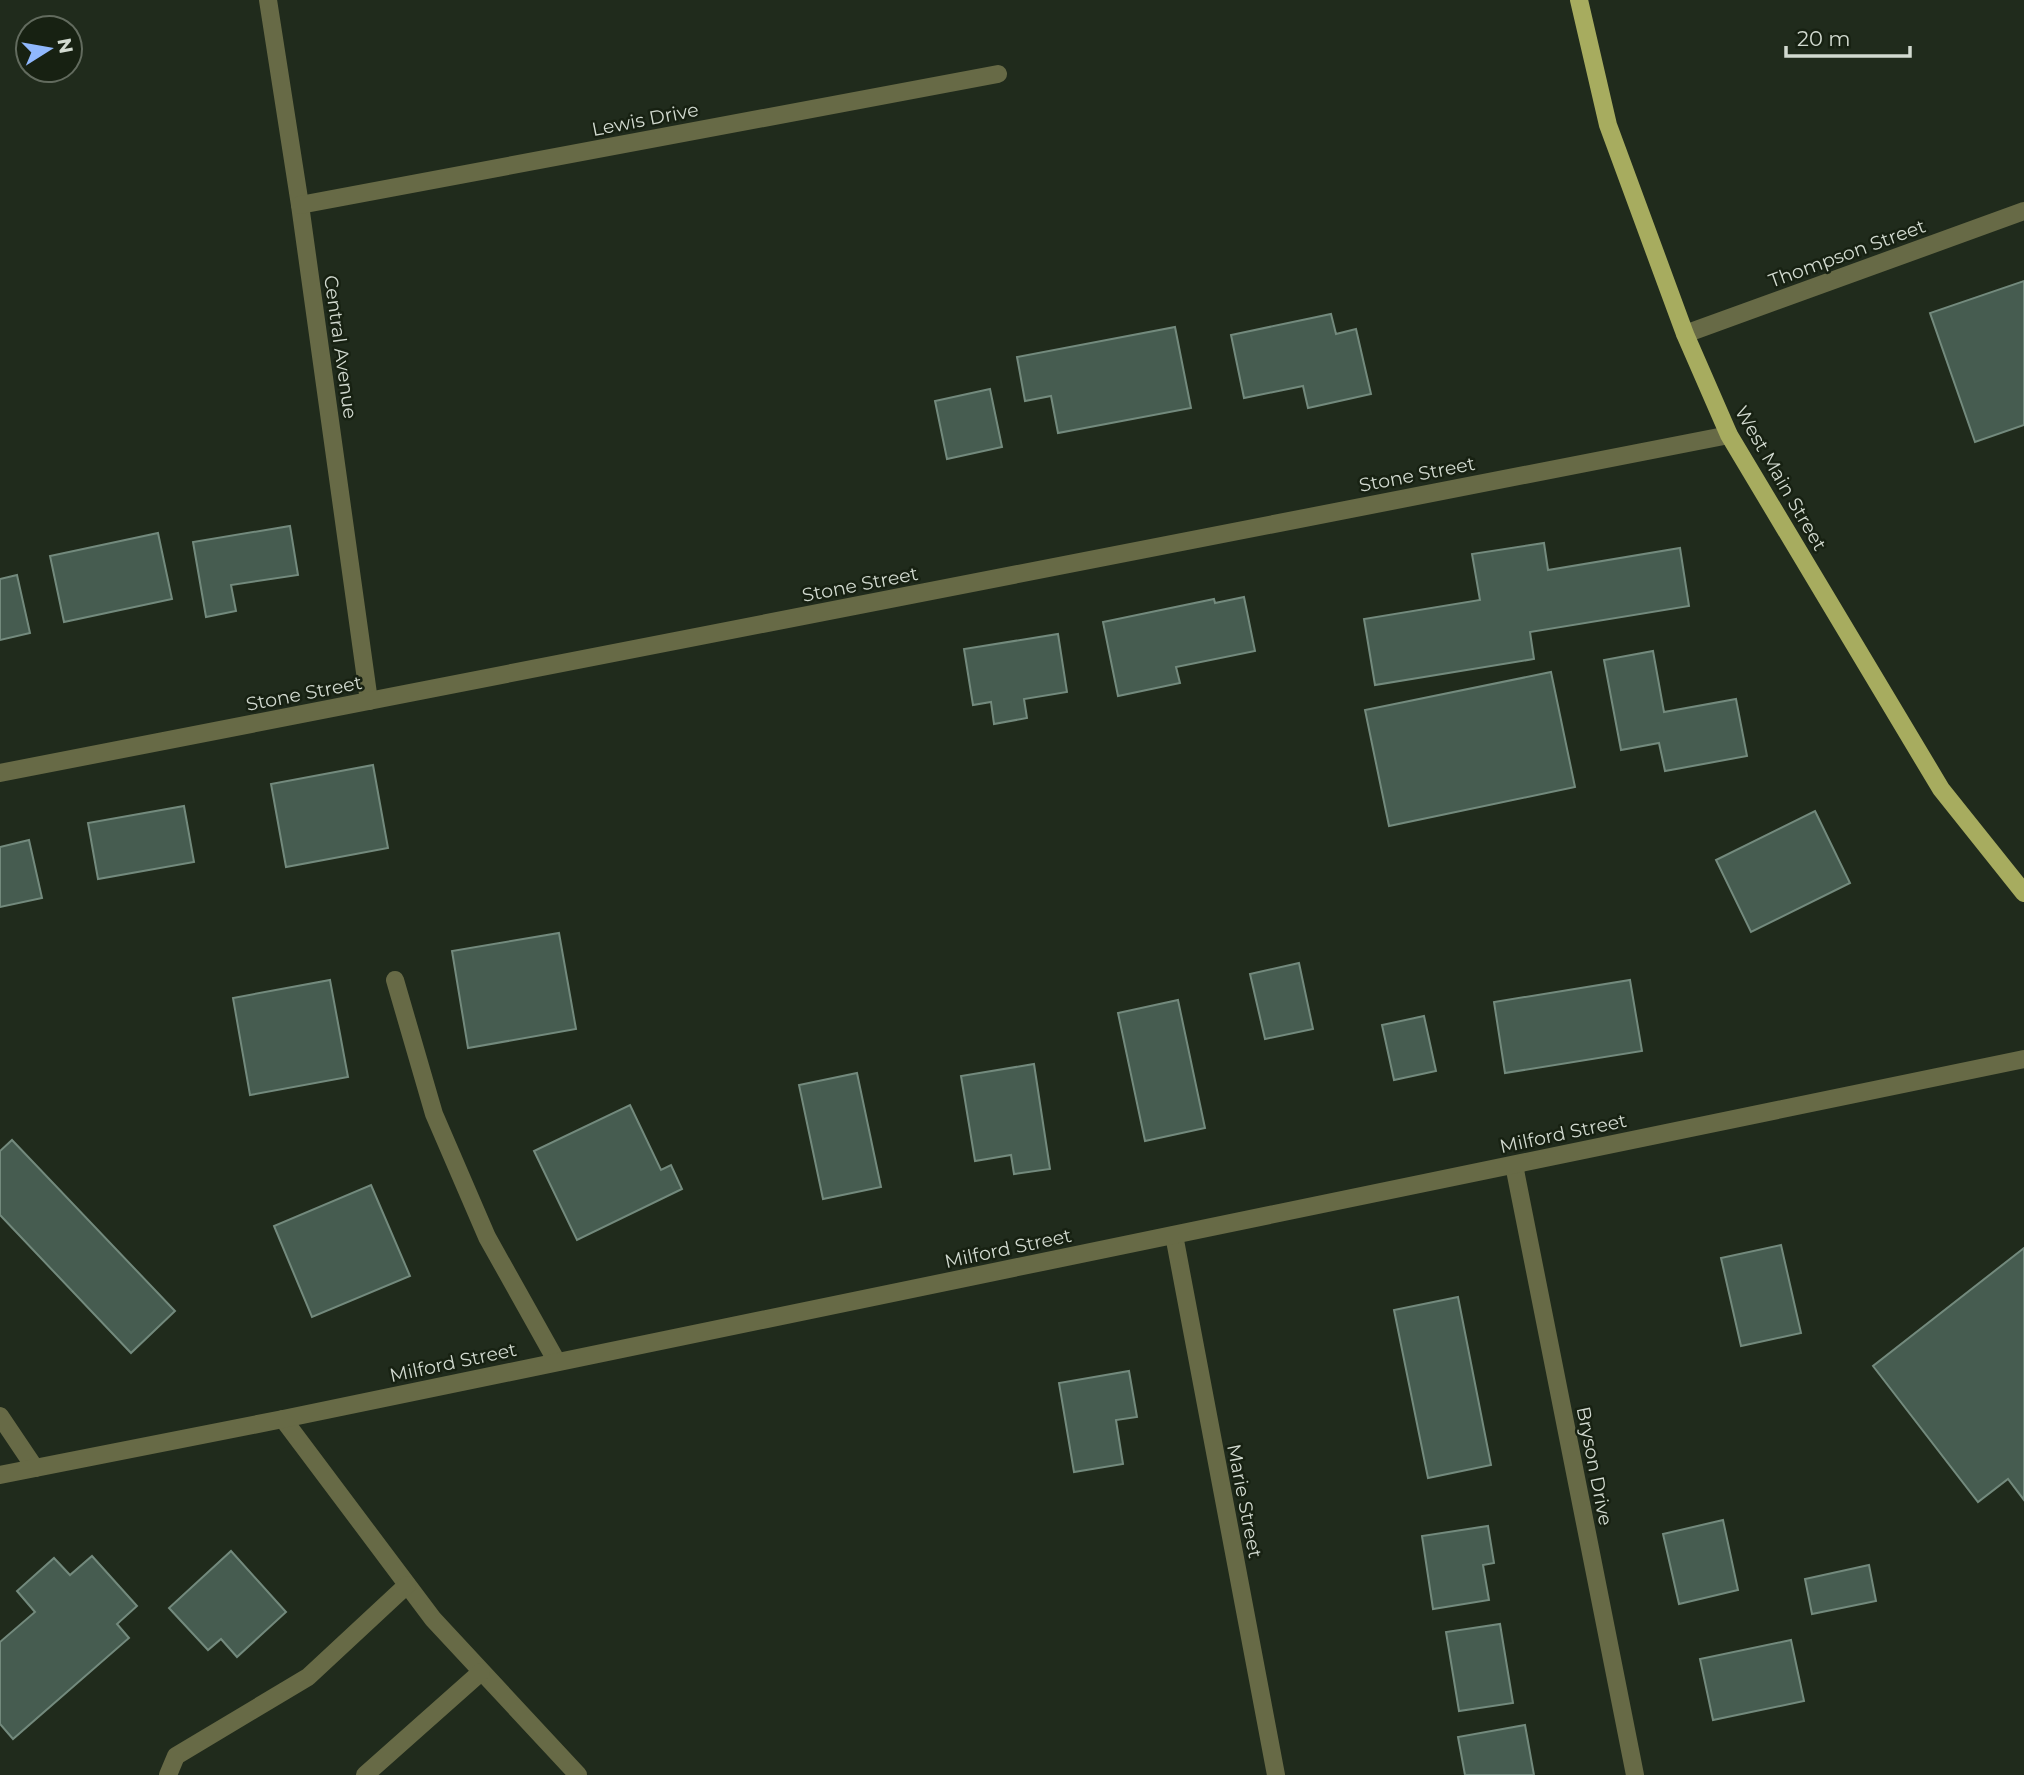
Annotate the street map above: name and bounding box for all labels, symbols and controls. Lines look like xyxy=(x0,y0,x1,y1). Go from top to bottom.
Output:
north arrow xyxy=(14,14,84,84)
scale bar xyxy=(1786,14,1910,58)
text: 20 m xyxy=(1797,26,1851,51)
text: N xyxy=(52,36,78,56)
street label: Lewis Drive xyxy=(590,98,700,141)
street label: Thompson Street xyxy=(1766,214,1929,293)
street label: Central Avenue xyxy=(319,274,362,420)
street label: West Main Street xyxy=(1730,402,1831,555)
street label: Stone Street xyxy=(1357,452,1477,497)
street label: Stone Street xyxy=(800,562,920,607)
street label: Stone Street xyxy=(244,671,364,716)
street label: Milford Street xyxy=(1498,1109,1629,1158)
street label: Milford Street xyxy=(943,1224,1074,1273)
street label: Milford Street xyxy=(388,1338,519,1387)
street label: Bryson Drive xyxy=(1572,1405,1617,1528)
street label: Marie Street xyxy=(1222,1442,1267,1560)

